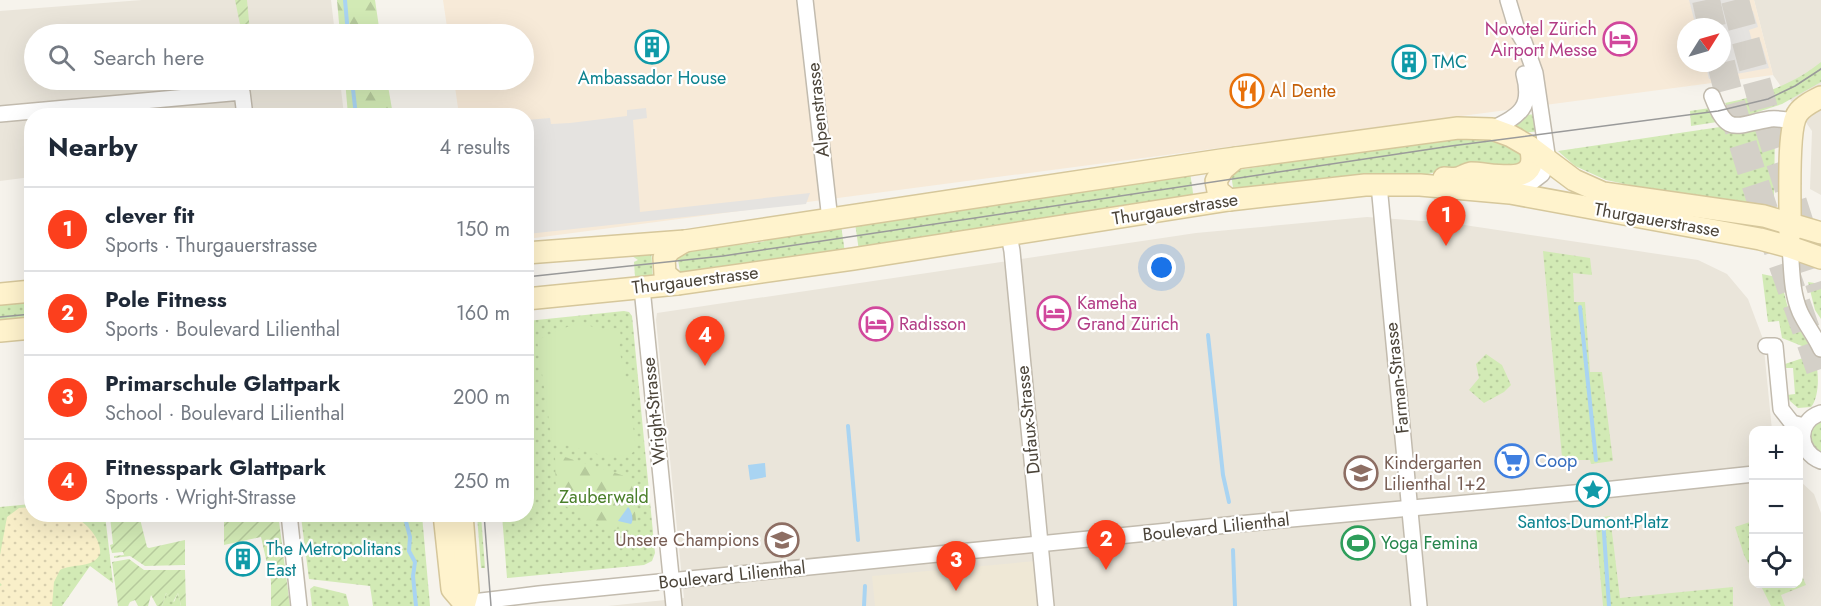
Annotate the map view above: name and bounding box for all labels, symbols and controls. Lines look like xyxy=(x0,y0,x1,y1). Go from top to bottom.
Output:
place label: Novotel Zürich Airport Messe xyxy=(1485,16,1597,63)
north arrow xyxy=(1677,18,1731,72)
hotel icon: Novotel Zürich Airport Messe xyxy=(1602,21,1638,57)
search box xyxy=(24,24,534,90)
building icon: Ambassador House xyxy=(634,29,670,65)
icon: search xyxy=(45,41,78,74)
text: Search here xyxy=(93,41,204,73)
building icon: TMC xyxy=(1391,44,1427,80)
place label: TMC xyxy=(1432,49,1467,75)
street label: Alpenstrasse xyxy=(800,61,836,159)
place label: Ambassador House xyxy=(578,65,726,91)
restaurant icon: Al Dente xyxy=(1229,73,1265,109)
place label: Al Dente xyxy=(1270,78,1336,104)
text: Nearby xyxy=(48,128,137,166)
text: 4 results xyxy=(439,133,510,162)
street label: Thurgauerstrasse xyxy=(1110,186,1240,232)
pin: 1 xyxy=(1426,196,1466,246)
street label: Thurgauerstrasse xyxy=(1592,196,1722,244)
text: clever fit xyxy=(105,199,194,231)
text: 1 xyxy=(62,215,73,244)
text: 150 m xyxy=(456,215,510,244)
text: Sports · Thurgauerstrasse xyxy=(105,231,317,260)
your location xyxy=(1147,253,1176,282)
street label: Thurgauerstrasse xyxy=(630,259,760,301)
text: Pole Fitness xyxy=(105,283,227,315)
place label: Kameha Grand Zürich xyxy=(1077,290,1179,337)
hotel icon: Kameha Grand Zürich xyxy=(1036,295,1072,331)
text: 2 xyxy=(61,299,74,328)
text: 160 m xyxy=(456,299,510,328)
hotel icon: Radisson xyxy=(858,306,894,342)
place label: Radisson xyxy=(899,311,966,337)
text: Sports · Boulevard Lilienthal xyxy=(105,315,340,344)
pin: 4 xyxy=(686,316,724,366)
street label: Farman-Strasse xyxy=(1378,321,1416,435)
street label: Wright-Strasse xyxy=(635,356,673,466)
street label: Dufaux-Strasse xyxy=(1009,364,1047,476)
text: Primarschule Glattpark xyxy=(105,367,340,399)
text: 3 xyxy=(61,383,74,412)
text: 200 m xyxy=(453,383,510,412)
text: School · Boulevard Lilienthal xyxy=(105,399,345,428)
map controls xyxy=(1749,426,1803,588)
button: + xyxy=(1749,426,1803,480)
supermarket icon: Coop xyxy=(1494,443,1530,479)
place label: Coop xyxy=(1535,448,1577,474)
place label: Kindergarten Lilienthal 1+2 xyxy=(1384,450,1486,497)
text: Fitnesspark Glattpark xyxy=(105,451,326,483)
school or university icon: Kindergarten Lilienthal 1+2 xyxy=(1343,455,1379,491)
text: 4 xyxy=(61,467,74,496)
text: 250 m xyxy=(454,467,510,496)
place icon: Santos-Dumont-Platz xyxy=(1575,472,1611,508)
button: − xyxy=(1749,480,1803,534)
text: Sports · Wright-Strasse xyxy=(105,483,296,512)
park label: Zauberwald xyxy=(559,484,649,510)
street label: Boulevard Lilienthal xyxy=(1141,506,1291,548)
place label: Santos-Dumont-Platz xyxy=(1517,509,1669,535)
pin: 2 xyxy=(1086,520,1126,570)
school or university icon: Unsere Champions xyxy=(764,522,800,558)
sports icon: Yoga Femina xyxy=(1340,525,1376,561)
place label: Unsere Champions xyxy=(615,527,759,553)
place label: Yoga Femina xyxy=(1381,530,1478,556)
button: locate xyxy=(1749,534,1803,588)
place label: The Metropolitans East xyxy=(266,536,401,583)
building icon: The Metropolitans East xyxy=(225,541,261,577)
pin: 3 xyxy=(936,542,976,591)
street label: Boulevard Lilienthal xyxy=(657,554,807,596)

